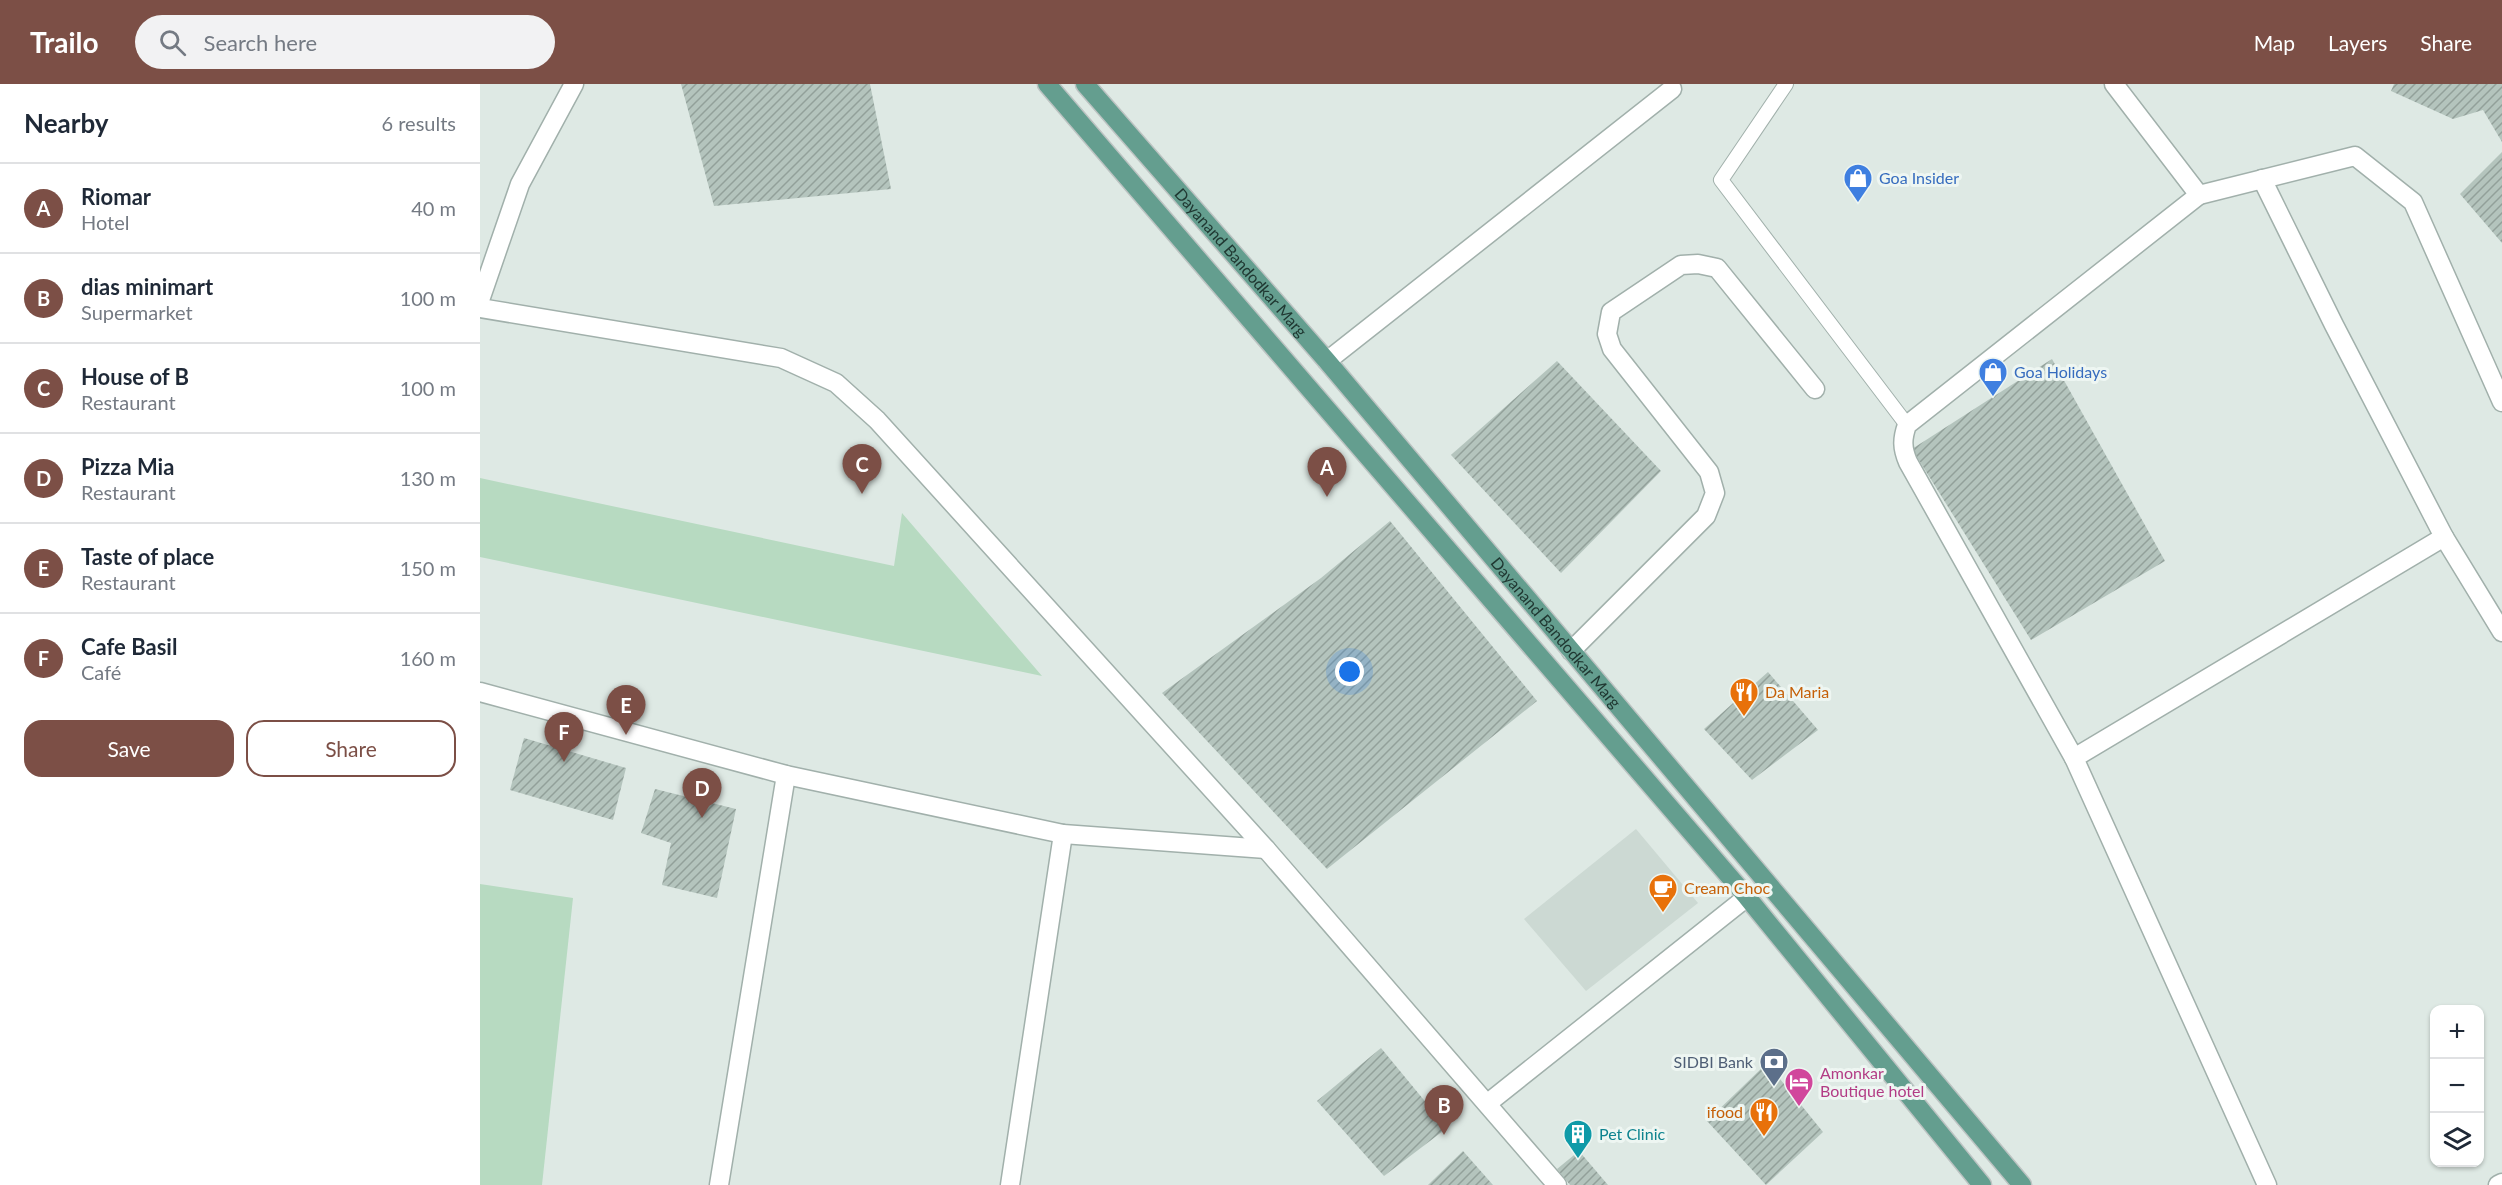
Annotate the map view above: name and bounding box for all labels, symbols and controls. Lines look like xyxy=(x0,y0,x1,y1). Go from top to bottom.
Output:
search box xyxy=(135,15,555,69)
text: Trailo xyxy=(30,25,99,59)
icon: search xyxy=(156,26,189,59)
text: Search here xyxy=(204,29,317,56)
text: Map xyxy=(2254,30,2295,55)
text: Layers xyxy=(2328,30,2387,55)
text: Share xyxy=(2420,30,2472,55)
text: Nearby xyxy=(24,107,109,139)
text: 6 results xyxy=(381,111,456,135)
shop icon: Goa Insider xyxy=(1842,162,1874,204)
place label: Goa Insider xyxy=(1879,168,1959,187)
text: Riomar xyxy=(81,183,151,210)
street label: Dayanand Bandodkar Marg xyxy=(1171,184,1311,340)
text: A xyxy=(37,196,50,220)
text: 40 m xyxy=(411,196,456,220)
text: Hotel xyxy=(81,210,130,234)
text: dias minimart xyxy=(81,273,213,300)
text: B xyxy=(37,286,50,310)
text: 100 m xyxy=(400,286,456,310)
text: Supermarket xyxy=(81,300,193,324)
shop icon: Goa Holidays xyxy=(1977,356,2009,398)
place label: Goa Holidays xyxy=(2014,362,2107,381)
text: House of B xyxy=(81,363,189,390)
text: C xyxy=(37,376,50,400)
text: 100 m xyxy=(400,376,456,400)
text: Restaurant xyxy=(81,390,176,414)
pin: C xyxy=(842,444,881,494)
pin: A xyxy=(1308,448,1346,497)
text: Pizza Mia xyxy=(81,453,174,480)
text: D xyxy=(36,466,51,490)
text: 130 m xyxy=(400,466,456,490)
text: Restaurant xyxy=(81,480,176,504)
text: Taste of place xyxy=(81,543,214,570)
street label: Dayanand Bandodkar Marg xyxy=(1488,553,1625,711)
text: E xyxy=(38,556,49,580)
text: 150 m xyxy=(400,556,456,580)
text: Restaurant xyxy=(81,570,176,594)
text: Cafe Basil xyxy=(81,633,177,660)
text: F xyxy=(38,646,49,670)
text: 160 m xyxy=(400,646,456,670)
your location xyxy=(1335,657,1364,686)
text: Café xyxy=(81,660,121,684)
restaurant icon: Da Maria xyxy=(1728,676,1760,718)
place label: Da Maria xyxy=(1765,682,1829,701)
pin: E xyxy=(606,686,646,735)
pin: F xyxy=(544,712,584,762)
button: Save xyxy=(24,720,234,777)
button: Share xyxy=(246,720,456,777)
pin: D xyxy=(682,768,722,818)
cafe icon: Cream Choc xyxy=(1647,872,1679,914)
place label: Cream Choc xyxy=(1684,878,1770,897)
map controls xyxy=(2430,1005,2484,1167)
button: + xyxy=(2430,1005,2484,1059)
bank icon: SIDBI Bank xyxy=(1758,1046,1790,1088)
place label: SIDBI Bank xyxy=(1674,1052,1754,1071)
button: − xyxy=(2430,1059,2484,1113)
place label: Amonkar Boutique hotel xyxy=(1820,1063,1924,1100)
hotel icon: Amonkar Boutique hotel xyxy=(1783,1066,1815,1108)
pin: B xyxy=(1424,1086,1464,1135)
restaurant icon: ifood xyxy=(1748,1096,1780,1138)
place label: ifood xyxy=(1707,1102,1743,1121)
button: layers xyxy=(2430,1113,2484,1167)
building icon: Pet Clinic xyxy=(1562,1118,1594,1160)
place label: Pet Clinic xyxy=(1599,1124,1665,1143)

